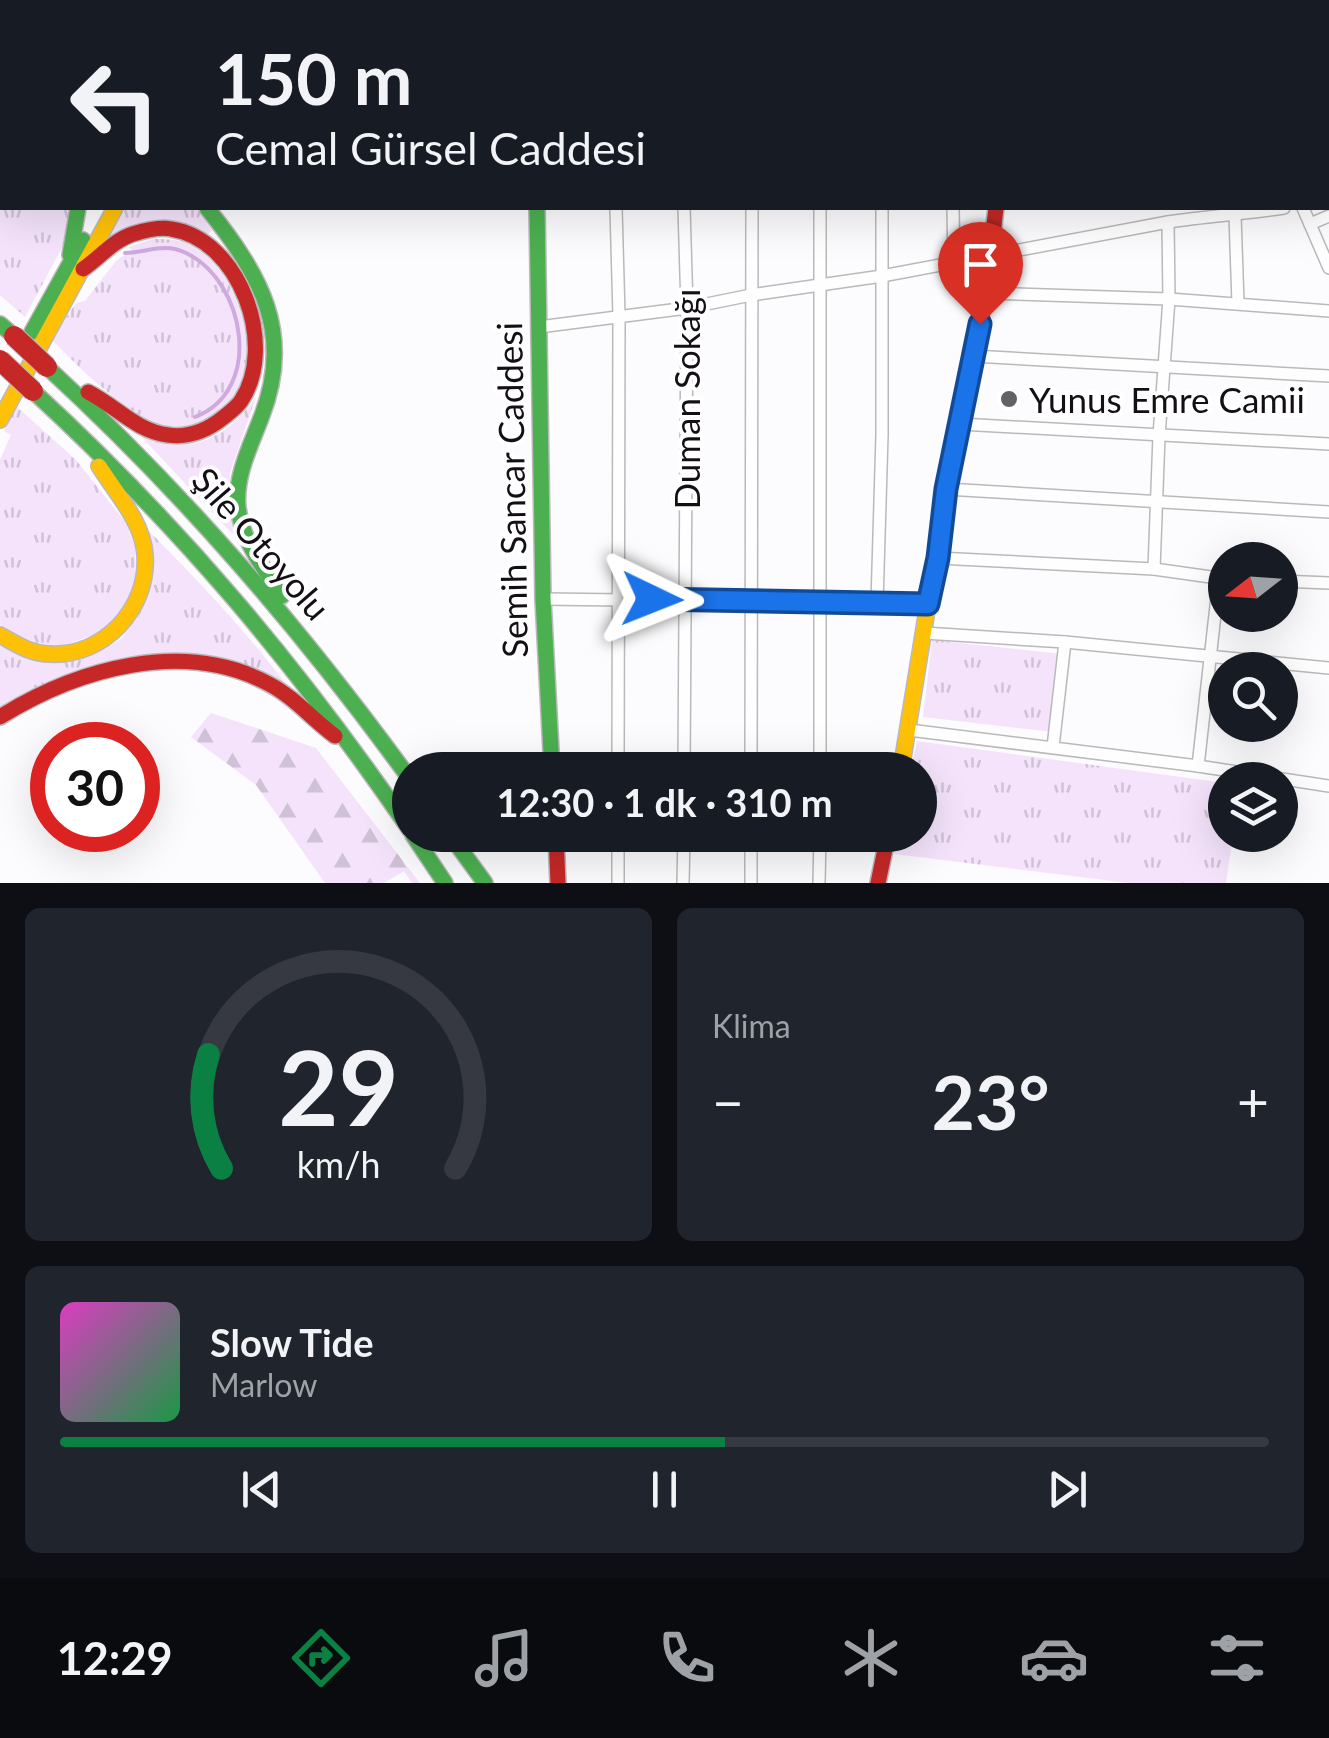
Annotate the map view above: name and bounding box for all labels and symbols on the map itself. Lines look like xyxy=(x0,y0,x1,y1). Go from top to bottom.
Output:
pin xyxy=(938,222,1023,325)
street label: Duman Sokağı xyxy=(665,288,707,510)
street label: Semih Sancar Caddesi xyxy=(487,322,535,658)
place label: Yunus Emre Camii xyxy=(1029,378,1305,420)
marker: Yunus Emre Camii xyxy=(998,388,1020,410)
street label: Şile Otoyolu xyxy=(185,458,339,628)
north arrow xyxy=(1208,542,1298,632)
position arrow xyxy=(600,547,704,651)
speed limit sign: 30 xyxy=(30,722,160,852)

